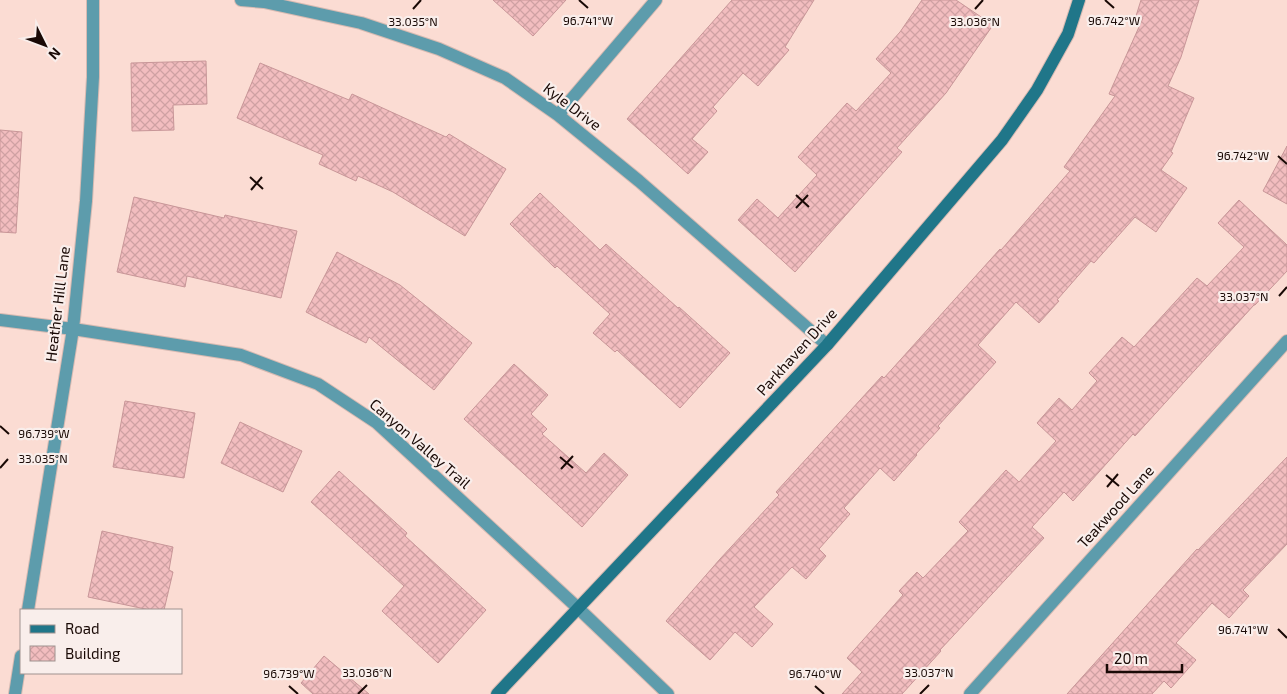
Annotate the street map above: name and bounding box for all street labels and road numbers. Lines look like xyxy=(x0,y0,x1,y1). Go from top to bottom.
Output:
street label: Kyle Drive xyxy=(540,79,605,134)
street label: Heather Hill Lane xyxy=(41,245,73,363)
street label: Parkhaven Drive xyxy=(752,304,840,399)
street label: Canyon Valley Trail xyxy=(367,395,475,492)
street label: Teakwood Lane xyxy=(1073,461,1157,551)

